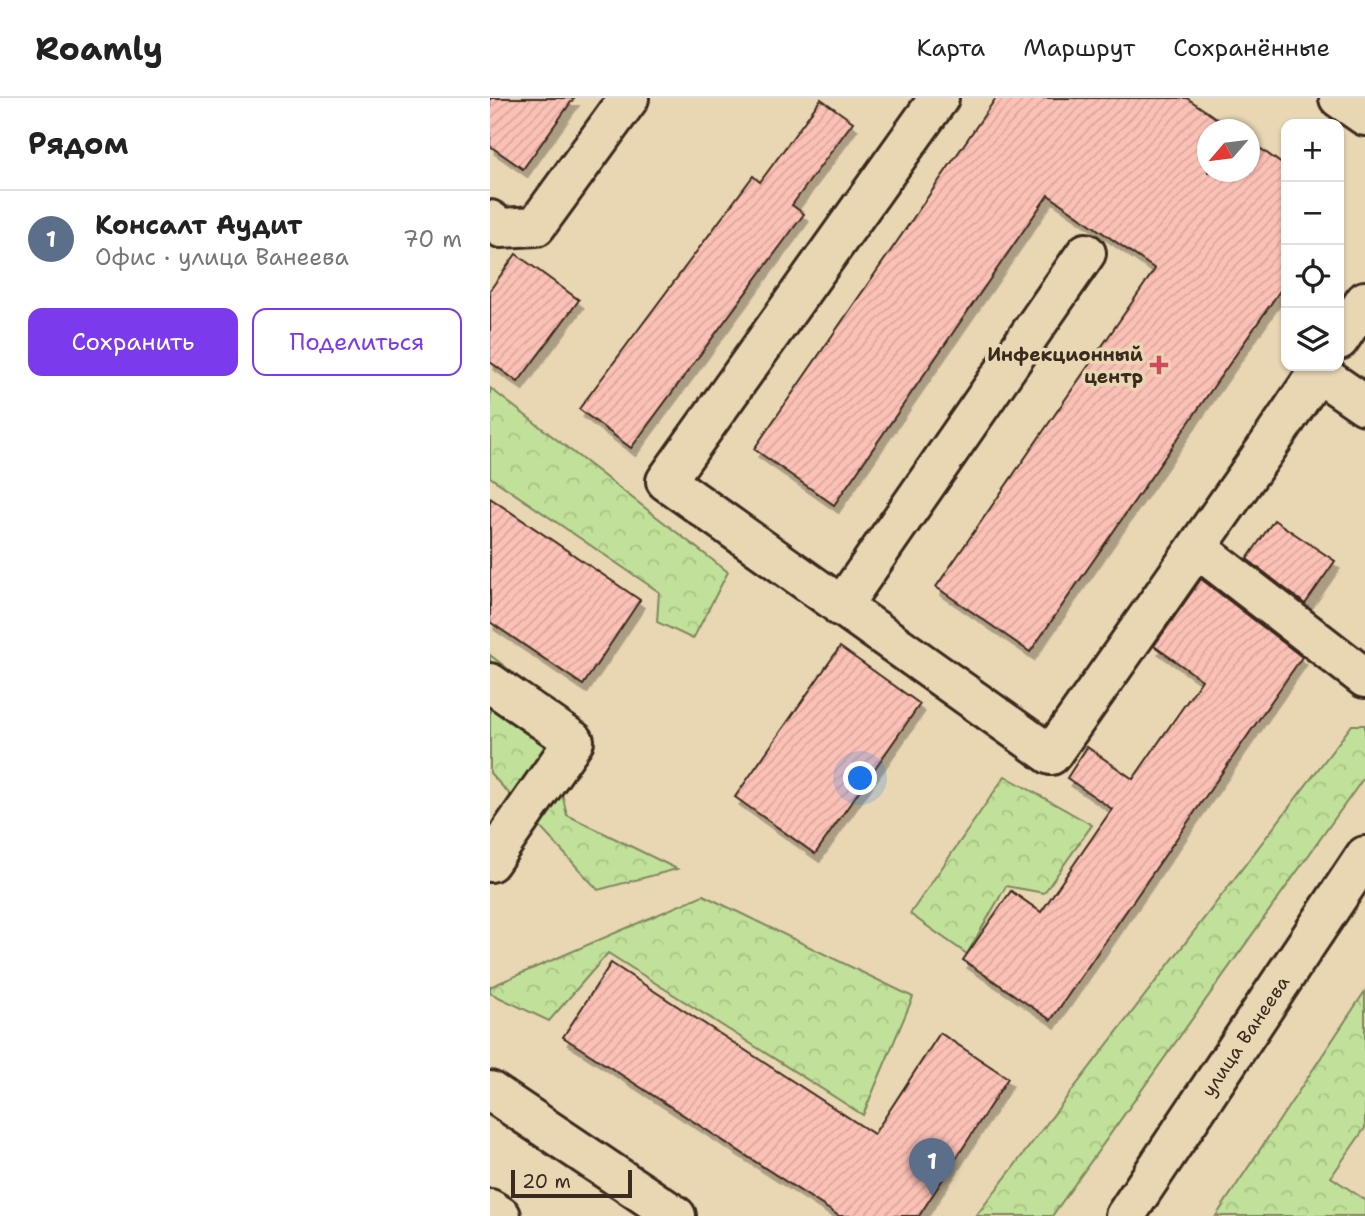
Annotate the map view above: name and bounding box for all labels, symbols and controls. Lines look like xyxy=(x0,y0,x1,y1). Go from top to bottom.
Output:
text: Roamly xyxy=(35,26,163,71)
text: Карта xyxy=(917,32,985,64)
text: Маршрут xyxy=(1023,32,1135,64)
text: Сохранённые xyxy=(1173,32,1330,64)
north arrow xyxy=(1197,119,1260,182)
map controls xyxy=(1281,119,1344,371)
button: + xyxy=(1281,119,1344,182)
text: Рядом xyxy=(28,123,128,164)
button: − xyxy=(1281,182,1344,245)
text: Консалт Аудит xyxy=(95,207,302,242)
text: 1 xyxy=(46,224,56,254)
text: 70 m xyxy=(403,224,462,254)
text: Офис · улица Ванеева xyxy=(95,242,349,272)
button: locate xyxy=(1281,245,1344,308)
button: Сохранить xyxy=(28,308,238,376)
button: Поделиться xyxy=(252,308,462,376)
button: layers xyxy=(1281,308,1344,371)
place label: Инфекционный центр xyxy=(987,342,1143,389)
marker: Инфекционный центр xyxy=(1149,355,1169,375)
your location xyxy=(843,761,877,795)
street label: улица Ванеева xyxy=(1196,971,1295,1102)
pin: 1 xyxy=(909,1138,955,1196)
scale bar xyxy=(511,1167,632,1199)
text: 20 m xyxy=(522,1169,571,1194)

